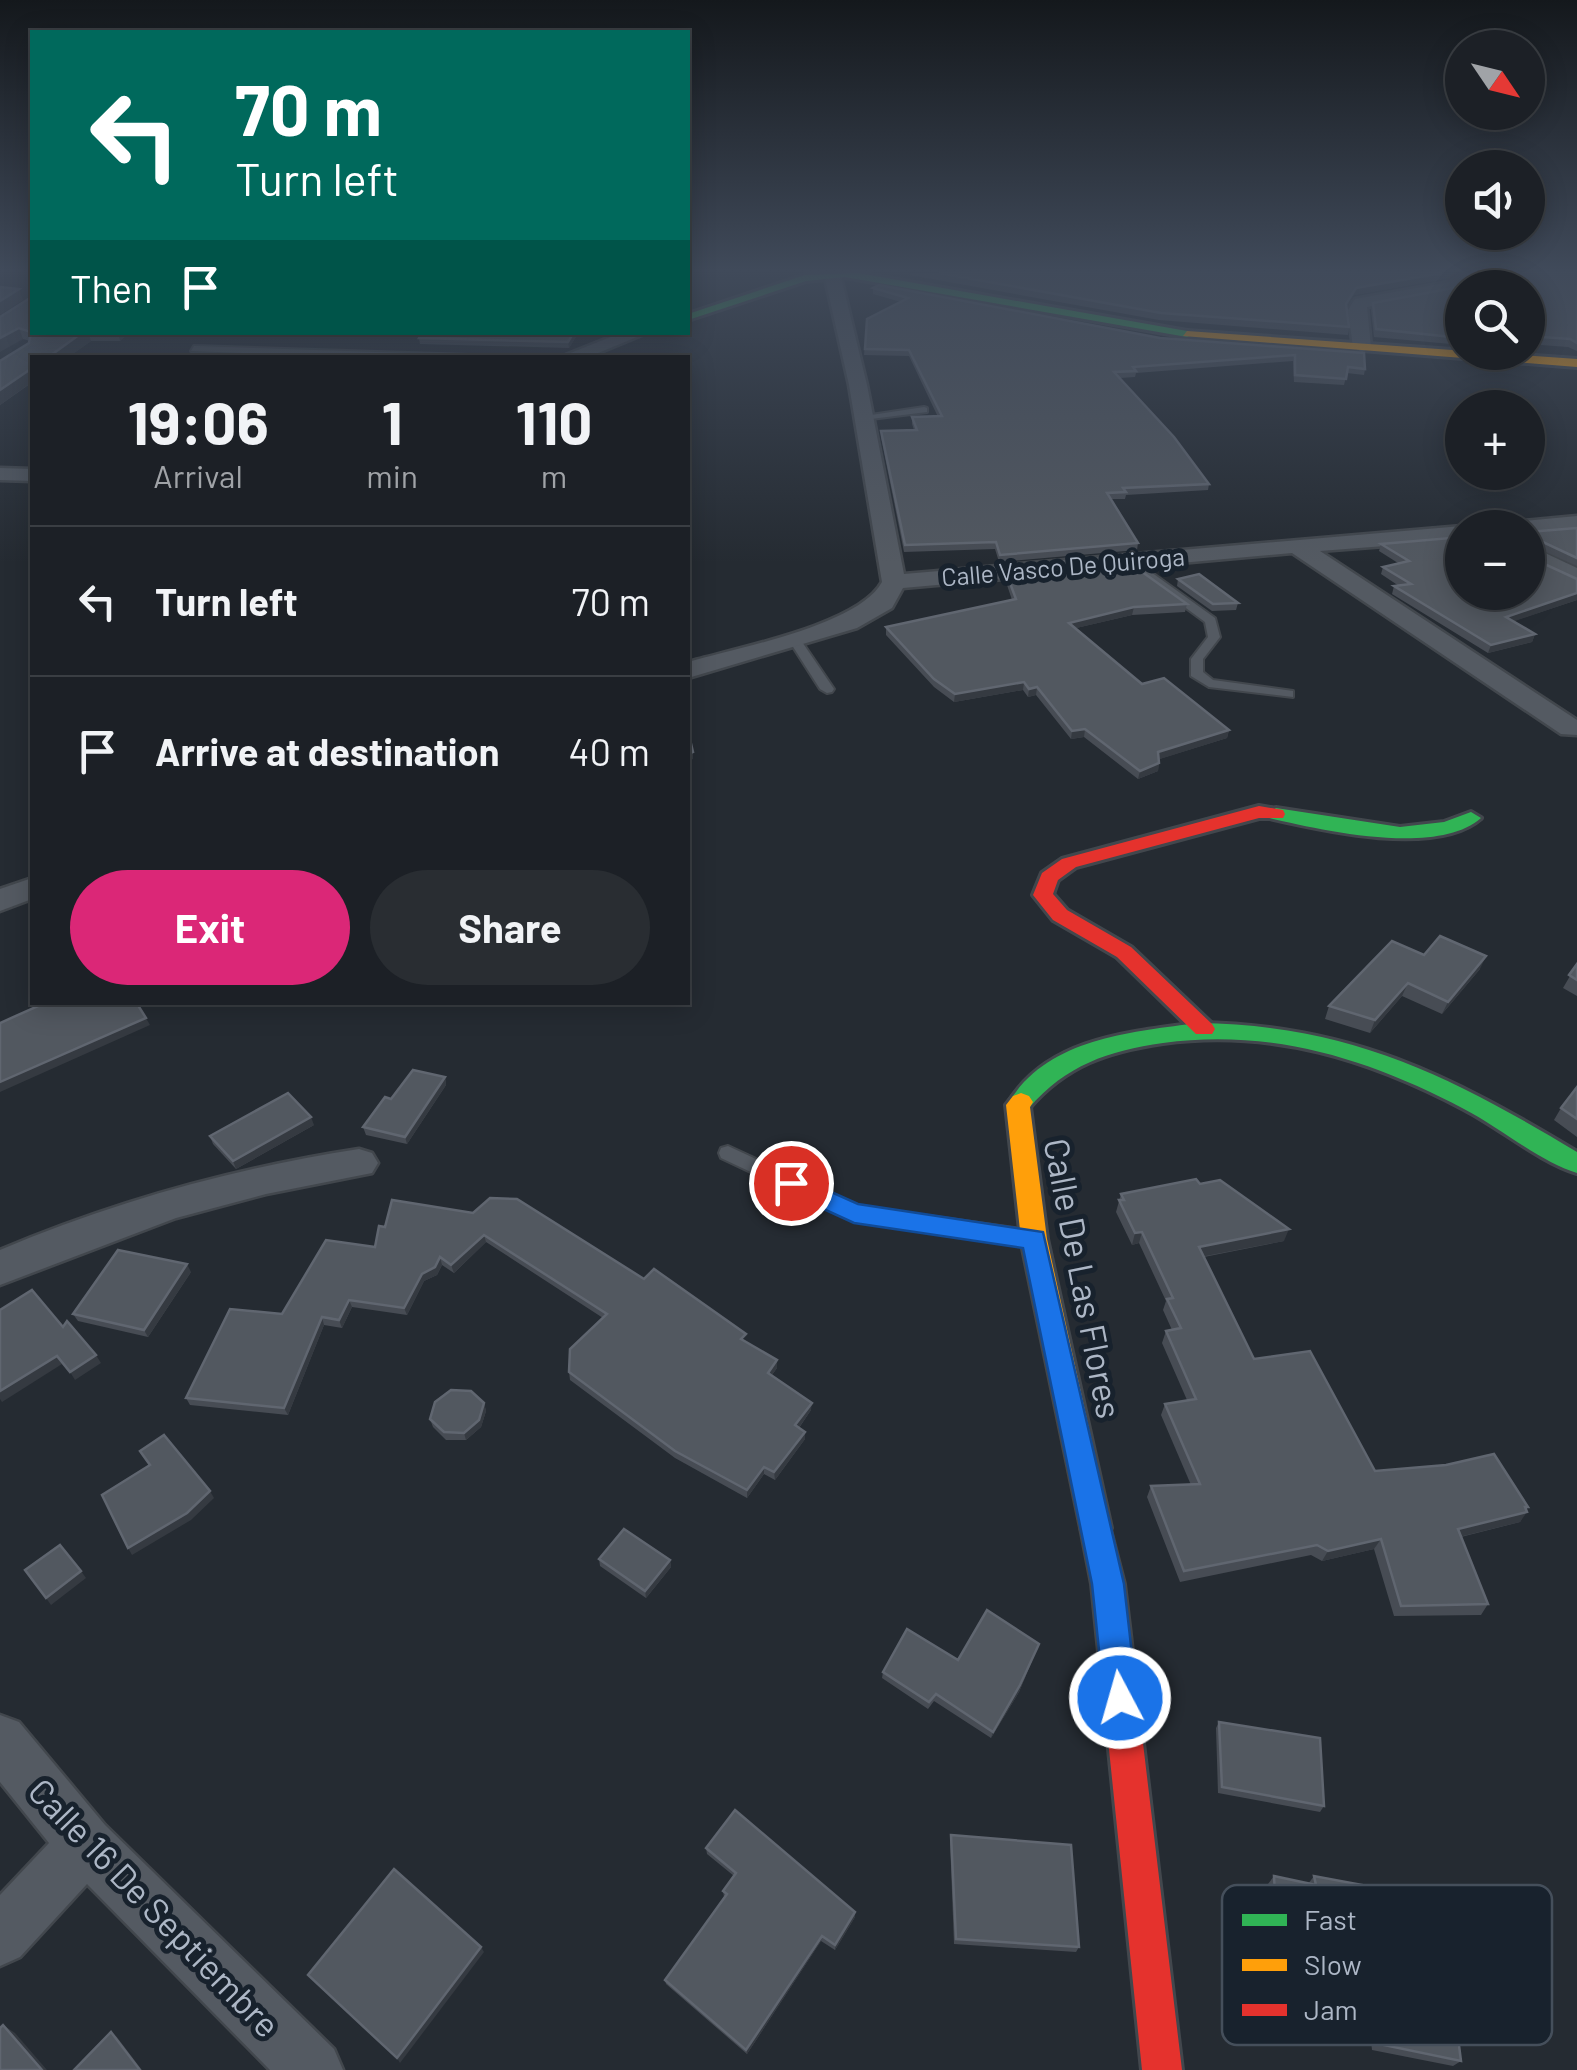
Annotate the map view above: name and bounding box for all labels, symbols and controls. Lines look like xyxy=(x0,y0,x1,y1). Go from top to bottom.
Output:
north arrow xyxy=(1445,30,1545,130)
map controls xyxy=(1445,30,1545,610)
text: 70 m xyxy=(235,66,382,150)
icon: left xyxy=(70,70,200,200)
button: sound xyxy=(1445,150,1545,250)
text: Turn left xyxy=(235,151,399,205)
icon: arrive xyxy=(173,260,228,315)
text: Then xyxy=(70,265,153,311)
button: search xyxy=(1445,270,1545,370)
text: 19:06 xyxy=(127,385,269,457)
text: 1 xyxy=(382,385,403,457)
text: 110 xyxy=(515,385,593,457)
button: + xyxy=(1445,390,1545,490)
text: Arrival xyxy=(153,456,243,494)
text: min xyxy=(366,456,418,494)
text: m xyxy=(541,456,567,494)
button: − xyxy=(1445,510,1545,610)
street label: Calle Vasco De Quiroga xyxy=(940,540,1186,592)
icon: left xyxy=(70,574,125,629)
text: Turn left xyxy=(155,578,298,624)
text: 70 m xyxy=(572,578,650,624)
icon: arrive xyxy=(70,724,125,779)
text: Arrive at destination xyxy=(155,728,500,774)
text: 40 m xyxy=(569,728,650,774)
button: Exit xyxy=(70,870,350,985)
button: Share xyxy=(370,870,650,985)
street label: Calle De Las Flores xyxy=(1036,1134,1132,1422)
pin xyxy=(749,1141,834,1226)
icon: arrive xyxy=(764,1156,819,1211)
position arrow xyxy=(1068,1646,1172,1750)
street label: Calle 16 De Septiembre xyxy=(21,1769,289,2045)
legend xyxy=(1222,1885,1552,2045)
text: Fast xyxy=(1304,1902,1357,1936)
text: Slow xyxy=(1304,1947,1362,1981)
text: Jam xyxy=(1304,1992,1358,2026)

